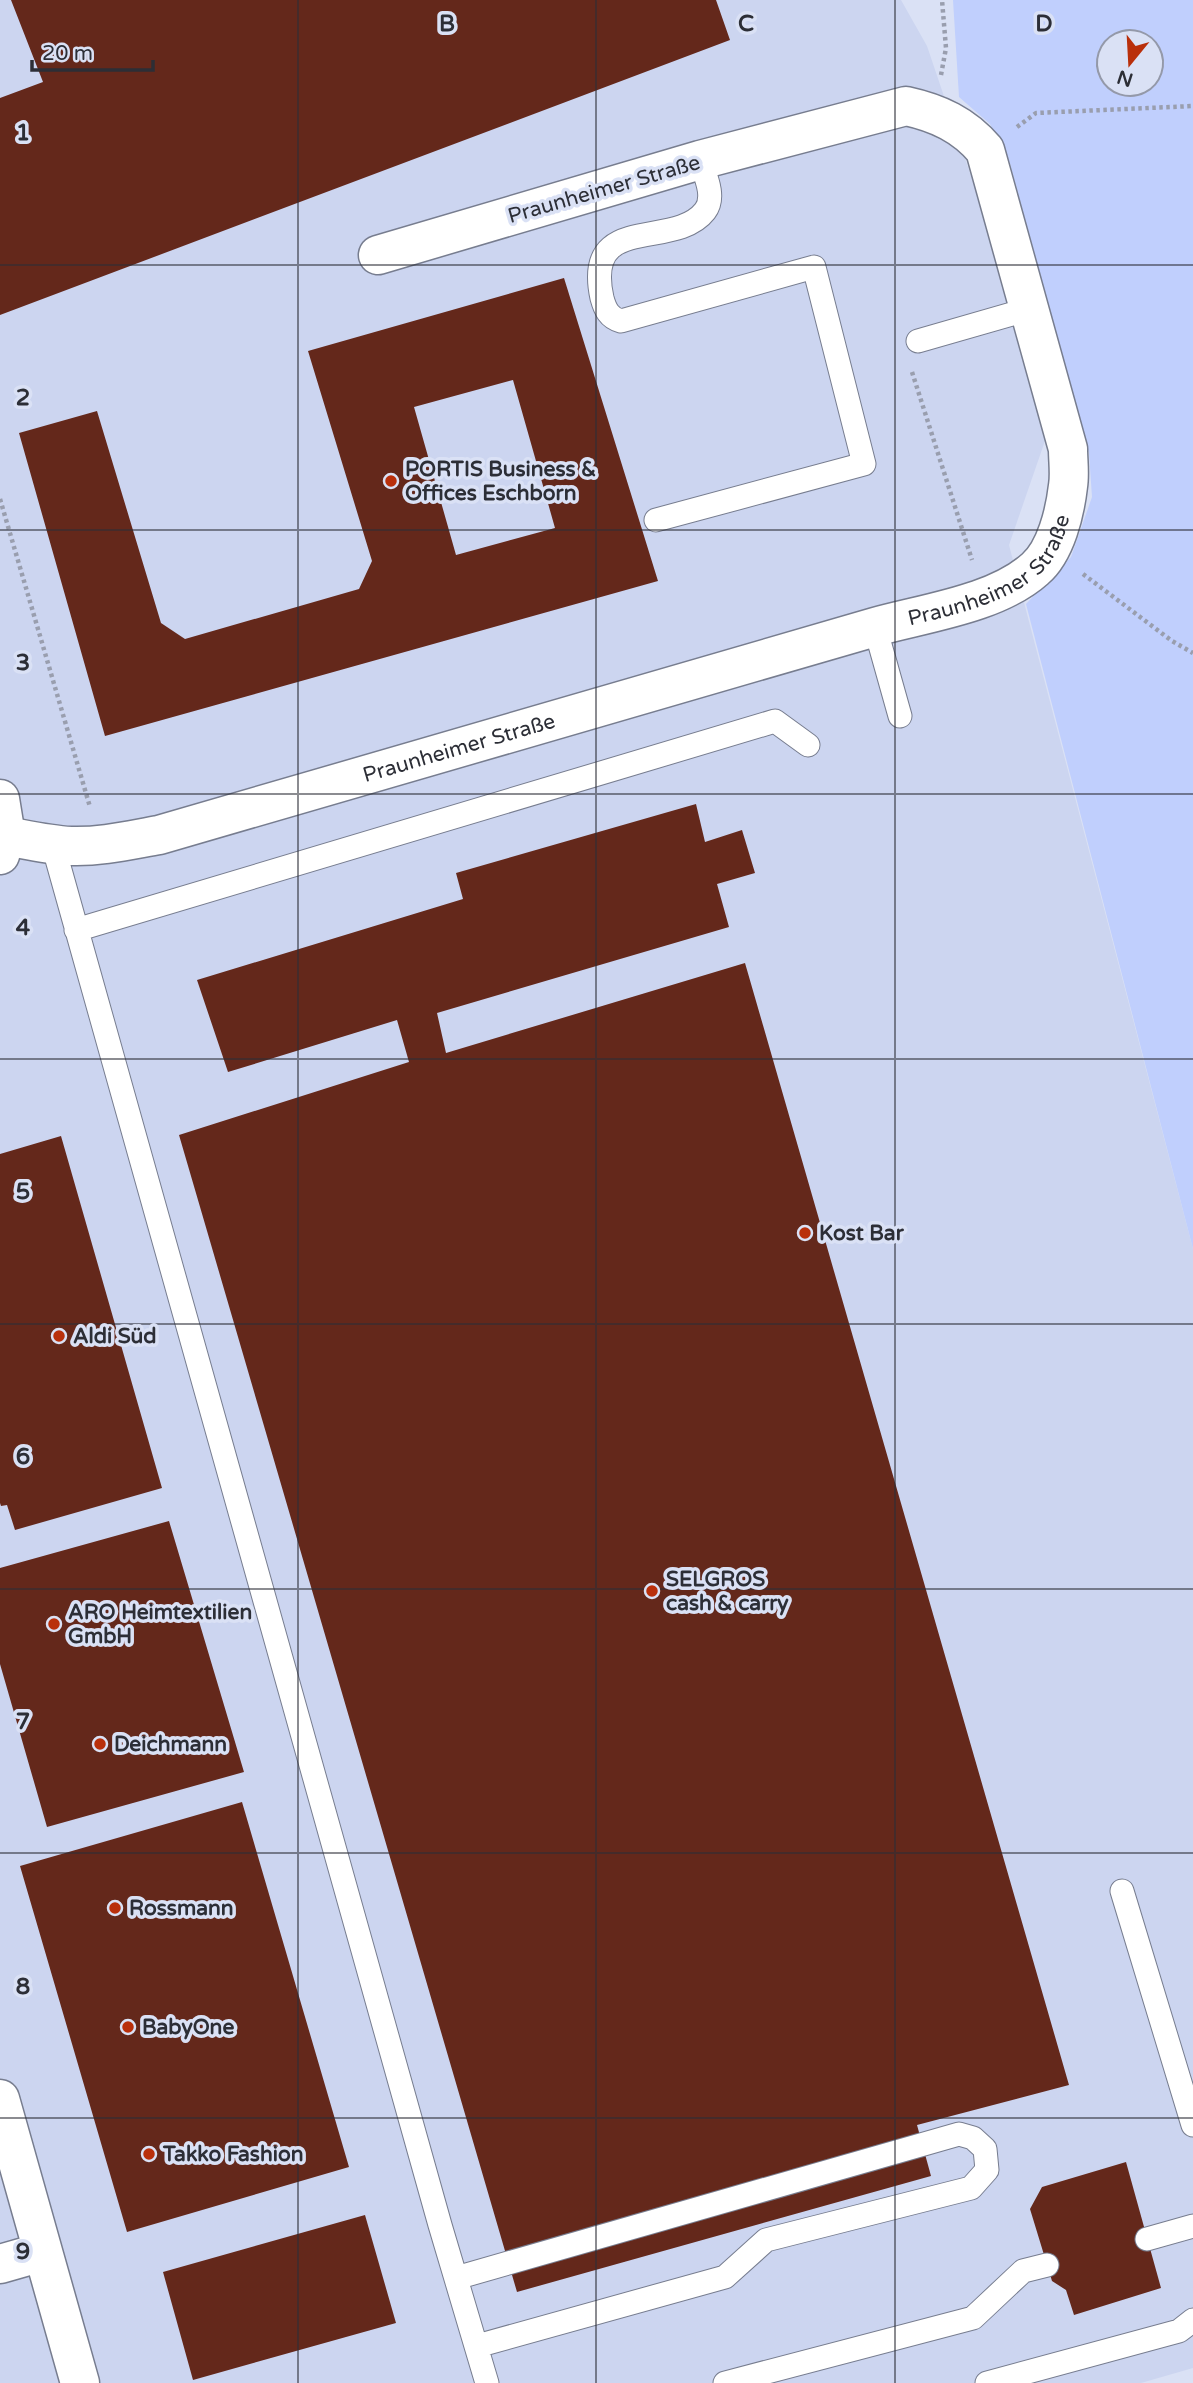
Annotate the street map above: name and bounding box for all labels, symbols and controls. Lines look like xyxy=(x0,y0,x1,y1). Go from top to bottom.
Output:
text: B xyxy=(439,10,455,38)
text: C xyxy=(738,10,754,38)
text: D xyxy=(1035,10,1053,38)
scale bar xyxy=(32,28,152,72)
north arrow xyxy=(1095,28,1165,98)
text: 20 m xyxy=(42,41,93,66)
text: N xyxy=(1114,65,1136,91)
text: 1 xyxy=(16,119,30,147)
street label: Praunheimer Straße xyxy=(505,150,703,229)
text: 2 xyxy=(16,384,30,412)
place label: PORTIS Business & Offices Eschborn xyxy=(405,457,596,506)
marker: PORTIS Business & Offices Eschborn xyxy=(383,473,399,489)
street label: Praunheimer Straße xyxy=(905,512,1075,631)
text: 3 xyxy=(16,649,30,677)
street label: Praunheimer Straße xyxy=(360,709,558,788)
text: 4 xyxy=(16,914,31,942)
text: 5 xyxy=(16,1178,30,1206)
place label: Kost Bar xyxy=(819,1221,905,1246)
marker: Kost Bar xyxy=(797,1225,813,1241)
place label: Aldi Süd xyxy=(73,1324,157,1349)
marker: Aldi Süd xyxy=(51,1328,67,1344)
text: 6 xyxy=(16,1443,30,1471)
place label: SELGROS cash & carry xyxy=(666,1567,789,1616)
marker: SELGROS cash & carry xyxy=(644,1583,660,1599)
place label: ARO Heimtextilien GmbH xyxy=(68,1600,252,1649)
marker: ARO Heimtextilien GmbH xyxy=(46,1616,62,1632)
text: 7 xyxy=(16,1708,30,1736)
place label: Deichmann xyxy=(114,1732,227,1757)
marker: Deichmann xyxy=(92,1736,108,1752)
place label: Rossmann xyxy=(129,1896,234,1921)
marker: Rossmann xyxy=(107,1900,123,1916)
text: 8 xyxy=(16,1973,30,2001)
place label: BabyOne xyxy=(142,2015,234,2040)
marker: BabyOne xyxy=(120,2019,136,2035)
place label: Takko Fashion xyxy=(162,2142,303,2167)
marker: Takko Fashion xyxy=(141,2146,157,2162)
text: 9 xyxy=(16,2238,30,2266)

